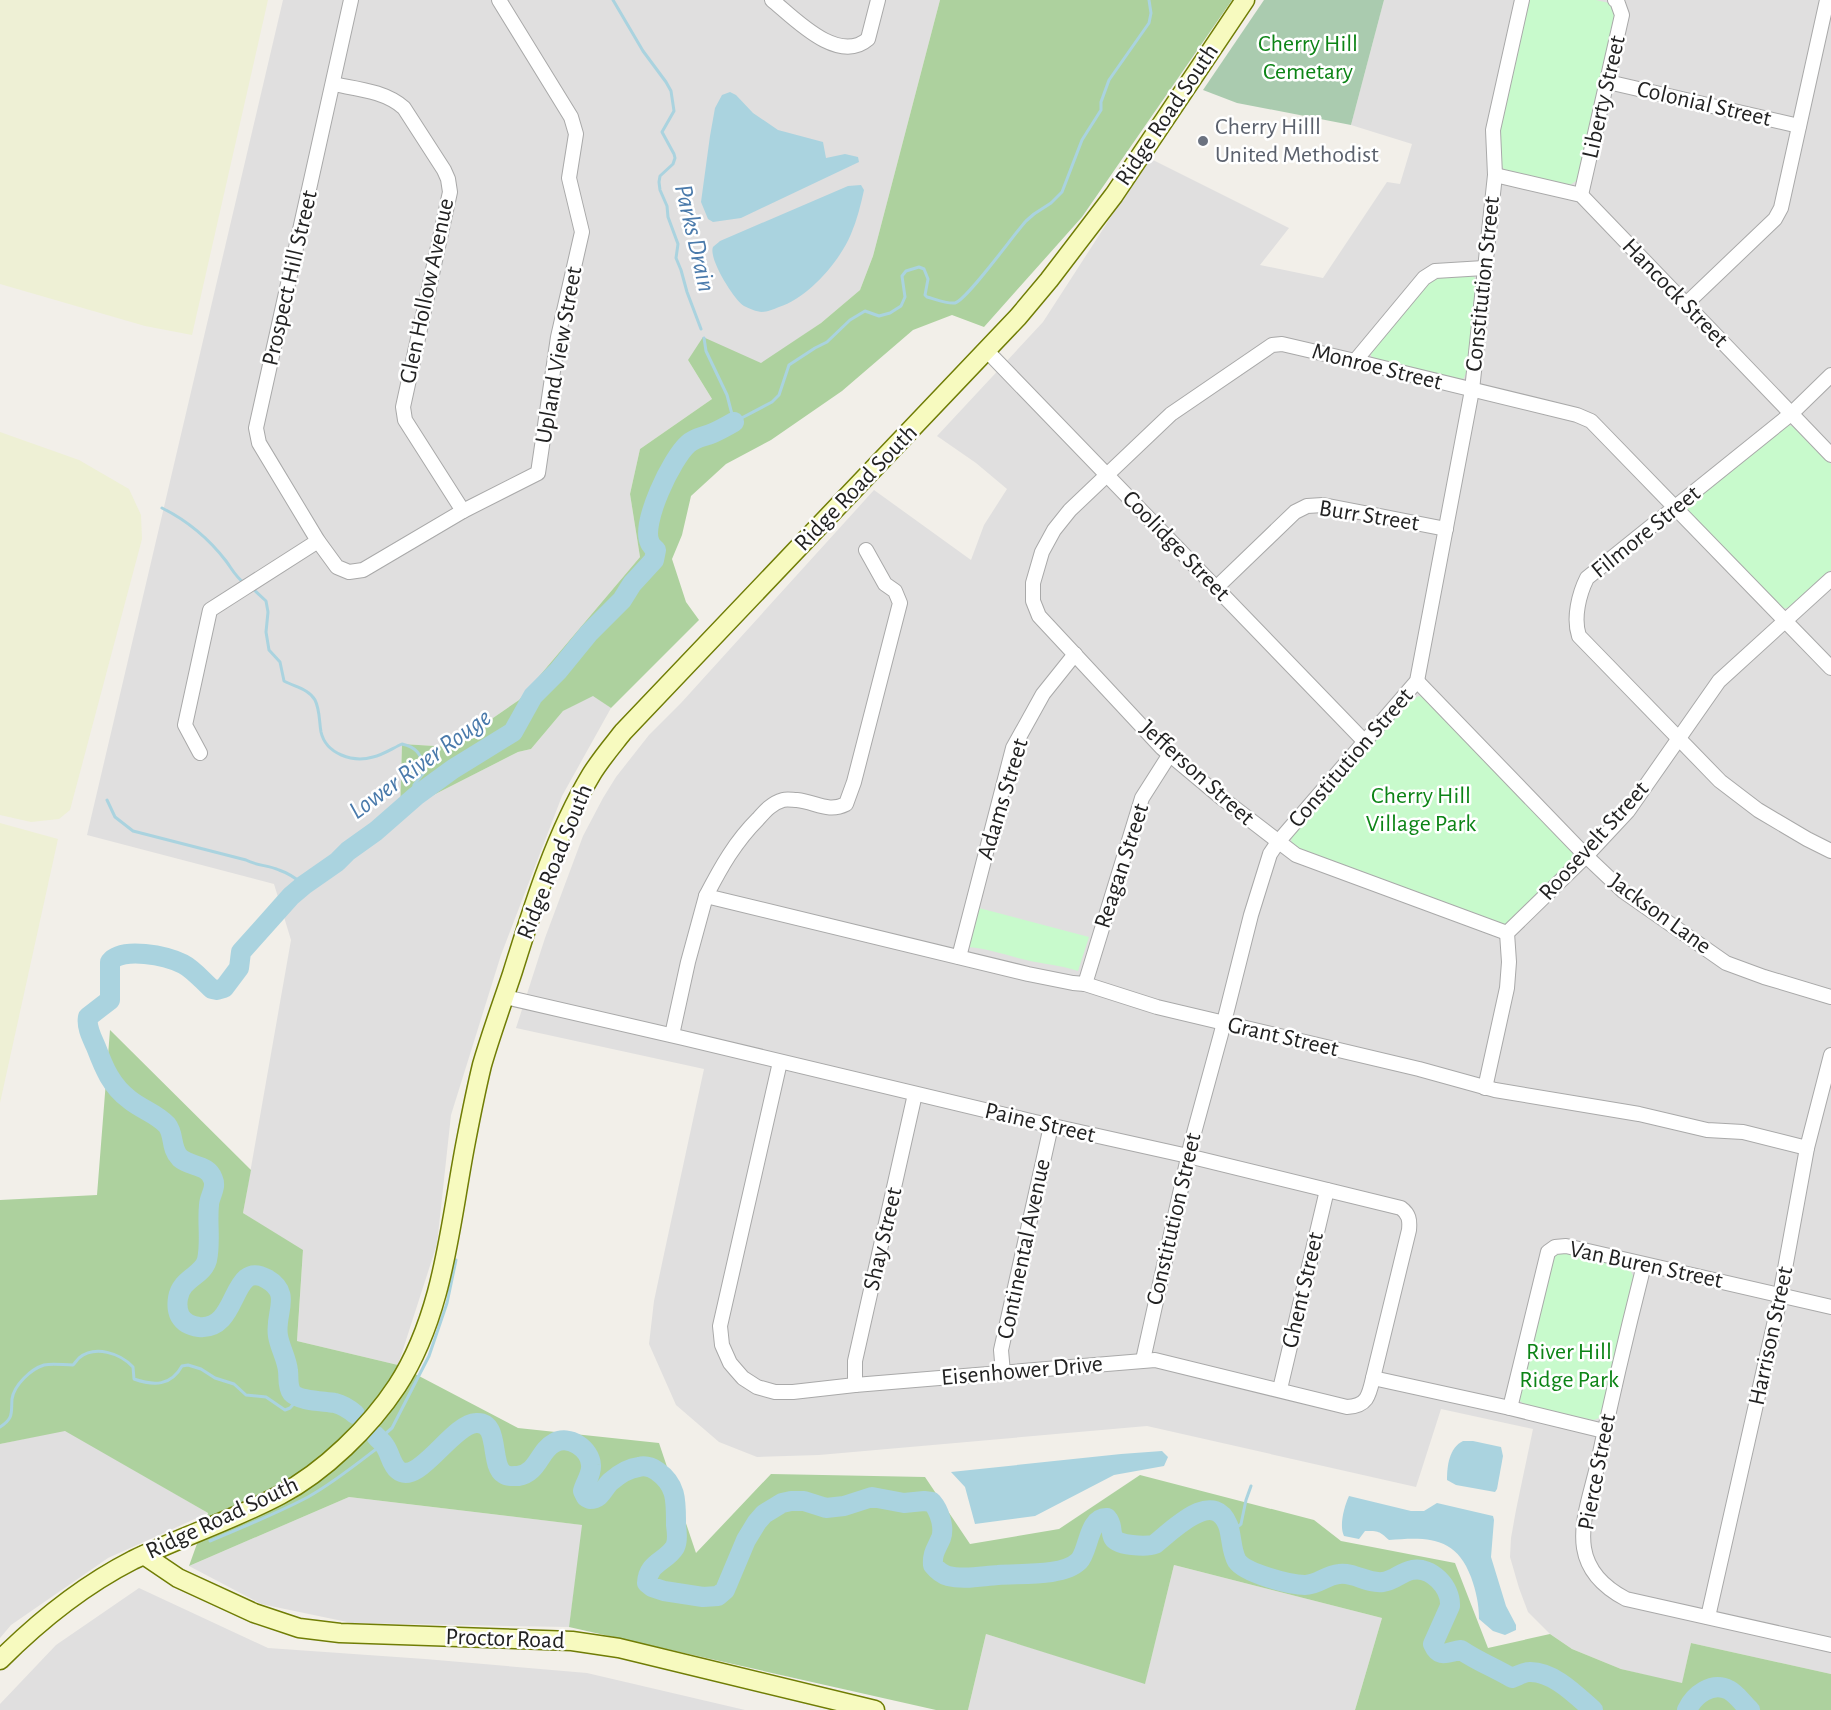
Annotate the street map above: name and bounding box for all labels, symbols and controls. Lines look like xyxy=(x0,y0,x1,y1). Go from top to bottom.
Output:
park label: Cherry Hill Cemetary xyxy=(1258,32,1358,84)
street label: Liberty Street xyxy=(1578,33,1630,161)
street label: Ridge Road South xyxy=(1111,40,1223,190)
street label: Colonial Street xyxy=(1635,77,1774,131)
place label: Cherry Hilll United Methodist xyxy=(1215,115,1379,167)
marker: Cherry Hilll United Methodist xyxy=(1196,134,1210,148)
water label: Parks Drain xyxy=(670,182,720,294)
street label: Prospect Hill Street xyxy=(258,188,322,368)
street label: Constitution Street xyxy=(1462,195,1504,373)
street label: Glen Hollow Avenue xyxy=(396,196,458,386)
street label: Hancock Street xyxy=(1617,234,1733,352)
street label: Upland View Street xyxy=(532,264,586,445)
street label: Monroe Street xyxy=(1309,339,1445,395)
street label: Ridge Road South xyxy=(790,420,922,556)
street label: Filmore Street xyxy=(1587,481,1705,583)
street label: Coolidge Street xyxy=(1118,486,1235,606)
street label: Burr Street xyxy=(1317,496,1421,536)
street label: Constitution Street xyxy=(1284,683,1418,832)
water label: Lower River Rouge xyxy=(344,704,496,824)
street label: Jefferson Street xyxy=(1135,716,1259,830)
street label: Adams Street xyxy=(973,735,1033,862)
street label: Roosevelt Street xyxy=(1535,777,1654,905)
street label: Ridge Road South xyxy=(513,781,597,943)
park label: Cherry Hill Village Park xyxy=(1366,784,1476,836)
street label: Reagan Street xyxy=(1091,800,1154,931)
street label: Jackson Lane xyxy=(1605,869,1715,959)
street label: Grant Street xyxy=(1225,1013,1341,1061)
street label: Paine Street xyxy=(982,1099,1098,1147)
street label: Constitution Street xyxy=(1143,1130,1206,1307)
street label: Continental Avenue xyxy=(993,1157,1055,1341)
street label: Shay Street xyxy=(859,1185,907,1293)
street label: Ghent Street xyxy=(1278,1229,1328,1350)
street label: Van Buren Street xyxy=(1567,1237,1725,1293)
street label: Harrison Street xyxy=(1745,1264,1798,1408)
park label: River Hill Ridge Park xyxy=(1519,1340,1619,1392)
street label: Eisenhower Drive xyxy=(940,1352,1104,1390)
street label: Pierce Street xyxy=(1574,1412,1620,1532)
street label: Ridge Road South xyxy=(142,1472,302,1564)
street label: Proctor Road xyxy=(445,1625,565,1653)

